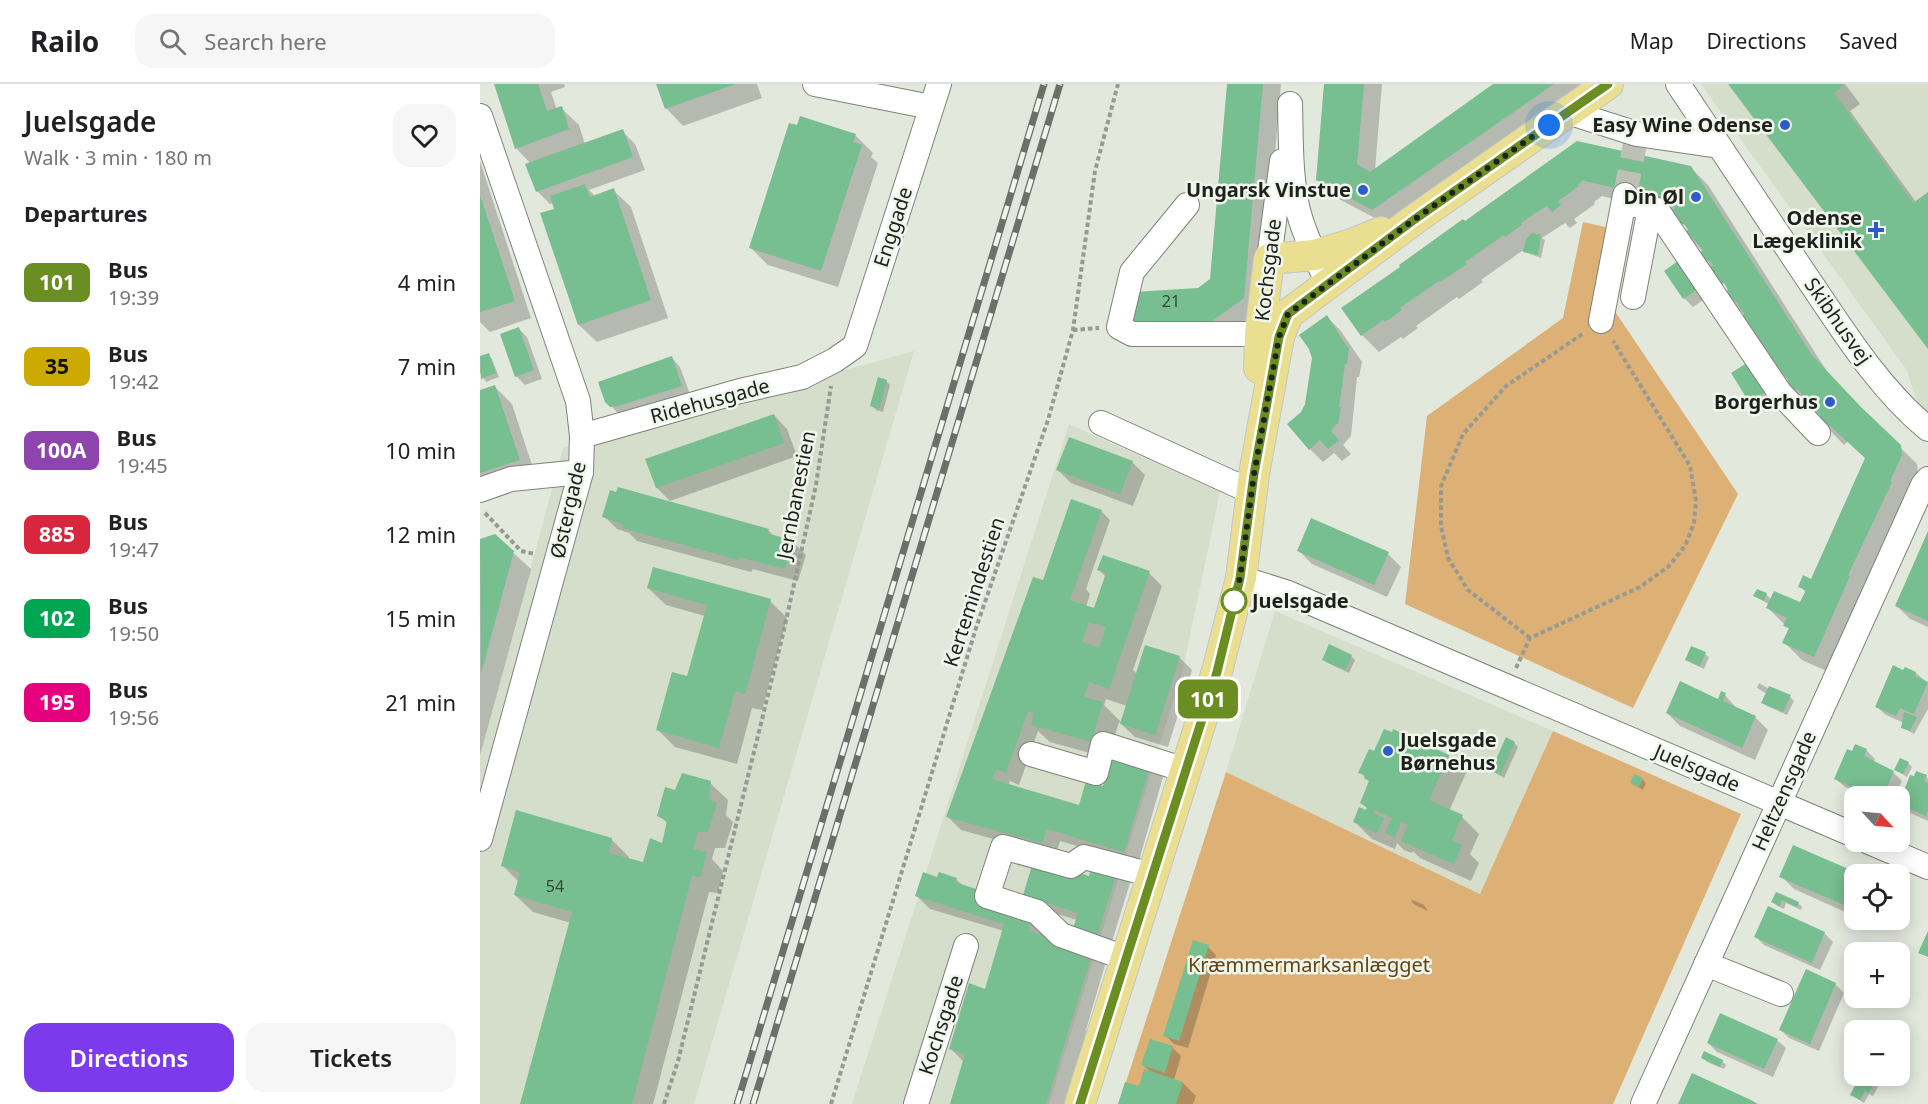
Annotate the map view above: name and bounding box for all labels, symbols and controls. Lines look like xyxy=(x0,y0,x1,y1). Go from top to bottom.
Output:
search box xyxy=(135,14,555,68)
text: Railo xyxy=(30,22,99,60)
icon: search xyxy=(156,25,189,58)
text: Search here xyxy=(204,26,327,56)
text: Map xyxy=(1630,27,1674,55)
text: Directions xyxy=(1707,27,1806,55)
text: Saved xyxy=(1839,27,1898,55)
text: Juelsgade xyxy=(24,102,156,140)
button: heart xyxy=(393,104,456,167)
your location xyxy=(1534,110,1564,140)
place label: Easy Wine Odense xyxy=(1592,111,1773,138)
marker: Easy Wine Odense xyxy=(1778,118,1792,132)
text: Walk · 3 min · 180 m xyxy=(24,144,212,171)
place label: Ungarsk Vinstue xyxy=(1186,176,1351,203)
street label: Enggade xyxy=(867,183,918,270)
marker: Ungarsk Vinstue xyxy=(1356,183,1370,197)
place label: Din Øl xyxy=(1623,183,1684,210)
marker: Din Øl xyxy=(1689,190,1703,204)
text: Departures xyxy=(24,198,148,228)
place label: Odense Lægeklinik xyxy=(1752,204,1863,254)
street label: Kochsgade xyxy=(1248,217,1287,323)
marker: Odense Lægeklinik xyxy=(1867,221,1885,239)
text: Bus xyxy=(108,254,148,284)
text: 4 min xyxy=(398,267,456,297)
text: 101 xyxy=(39,268,75,296)
street label: Skibhusvej xyxy=(1799,272,1878,369)
text: 19:39 xyxy=(108,284,159,311)
house number: 21 xyxy=(1162,290,1180,312)
text: Bus xyxy=(108,338,148,368)
text: 7 min xyxy=(398,351,456,381)
text: 35 xyxy=(45,352,69,380)
text: 19:42 xyxy=(108,368,159,395)
street label: Ridehusgade xyxy=(647,372,773,429)
place label: Borgerhus xyxy=(1714,388,1818,415)
marker: Borgerhus xyxy=(1823,395,1837,409)
text: Bus xyxy=(117,422,157,452)
street label: Jernbanestien xyxy=(769,428,821,563)
text: 10 min xyxy=(385,435,456,465)
text: 100A xyxy=(36,436,87,464)
text: 19:45 xyxy=(117,452,168,479)
street label: Østergade xyxy=(543,459,592,561)
text: Bus xyxy=(108,506,148,536)
street label: Kertemindestien xyxy=(937,514,1010,670)
text: 12 min xyxy=(385,519,456,549)
text: 885 xyxy=(39,520,75,548)
text: 19:47 xyxy=(108,536,159,563)
place label: Juelsgade xyxy=(1250,587,1349,614)
marker: Juelsgade xyxy=(1221,588,1247,614)
text: Bus xyxy=(108,590,148,620)
text: 15 min xyxy=(385,603,456,633)
text: 102 xyxy=(39,604,75,632)
text: 19:50 xyxy=(108,620,159,647)
text: Bus xyxy=(108,674,148,704)
line badge: 101 xyxy=(1174,680,1242,718)
text: 101 xyxy=(1190,685,1226,713)
text: 21 min xyxy=(385,687,456,717)
text: 195 xyxy=(39,688,75,716)
text: 19:56 xyxy=(108,704,159,731)
place label: Juelsgade Børnehus xyxy=(1398,726,1497,776)
street label: Heltzensgade xyxy=(1745,727,1822,855)
street label: Juelsgade xyxy=(1648,737,1744,798)
marker: Juelsgade Børnehus xyxy=(1381,744,1395,758)
north arrow xyxy=(1844,786,1910,852)
map controls xyxy=(1844,786,1910,1086)
button: locate xyxy=(1844,864,1910,930)
house number: 54 xyxy=(546,875,564,897)
button: + xyxy=(1844,942,1910,1008)
park label: Kræmmermarksanlægget xyxy=(1188,951,1430,978)
street label: Kochsgade xyxy=(912,972,969,1078)
button: − xyxy=(1844,1020,1910,1086)
button: Directions xyxy=(24,1023,234,1092)
button: Tickets xyxy=(246,1023,456,1092)

